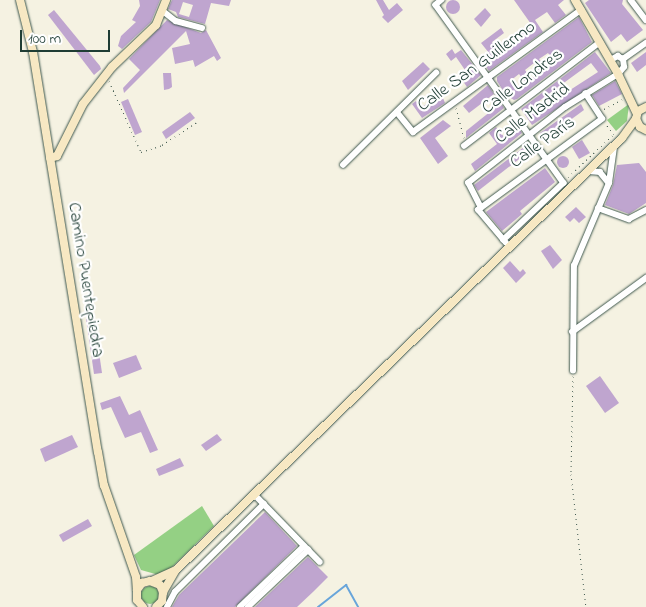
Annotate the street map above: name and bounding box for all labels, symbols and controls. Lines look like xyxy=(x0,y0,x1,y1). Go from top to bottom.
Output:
street label: Calle San Guillermo xyxy=(414,17,540,117)
scale bar xyxy=(22,20,112,52)
text: 100 m xyxy=(28,28,61,50)
street label: Calle Londres xyxy=(478,44,568,120)
street label: Calle Madrid xyxy=(491,79,575,149)
street label: Calle París xyxy=(506,112,580,174)
street label: Camino Puentepiedra xyxy=(62,201,108,359)

